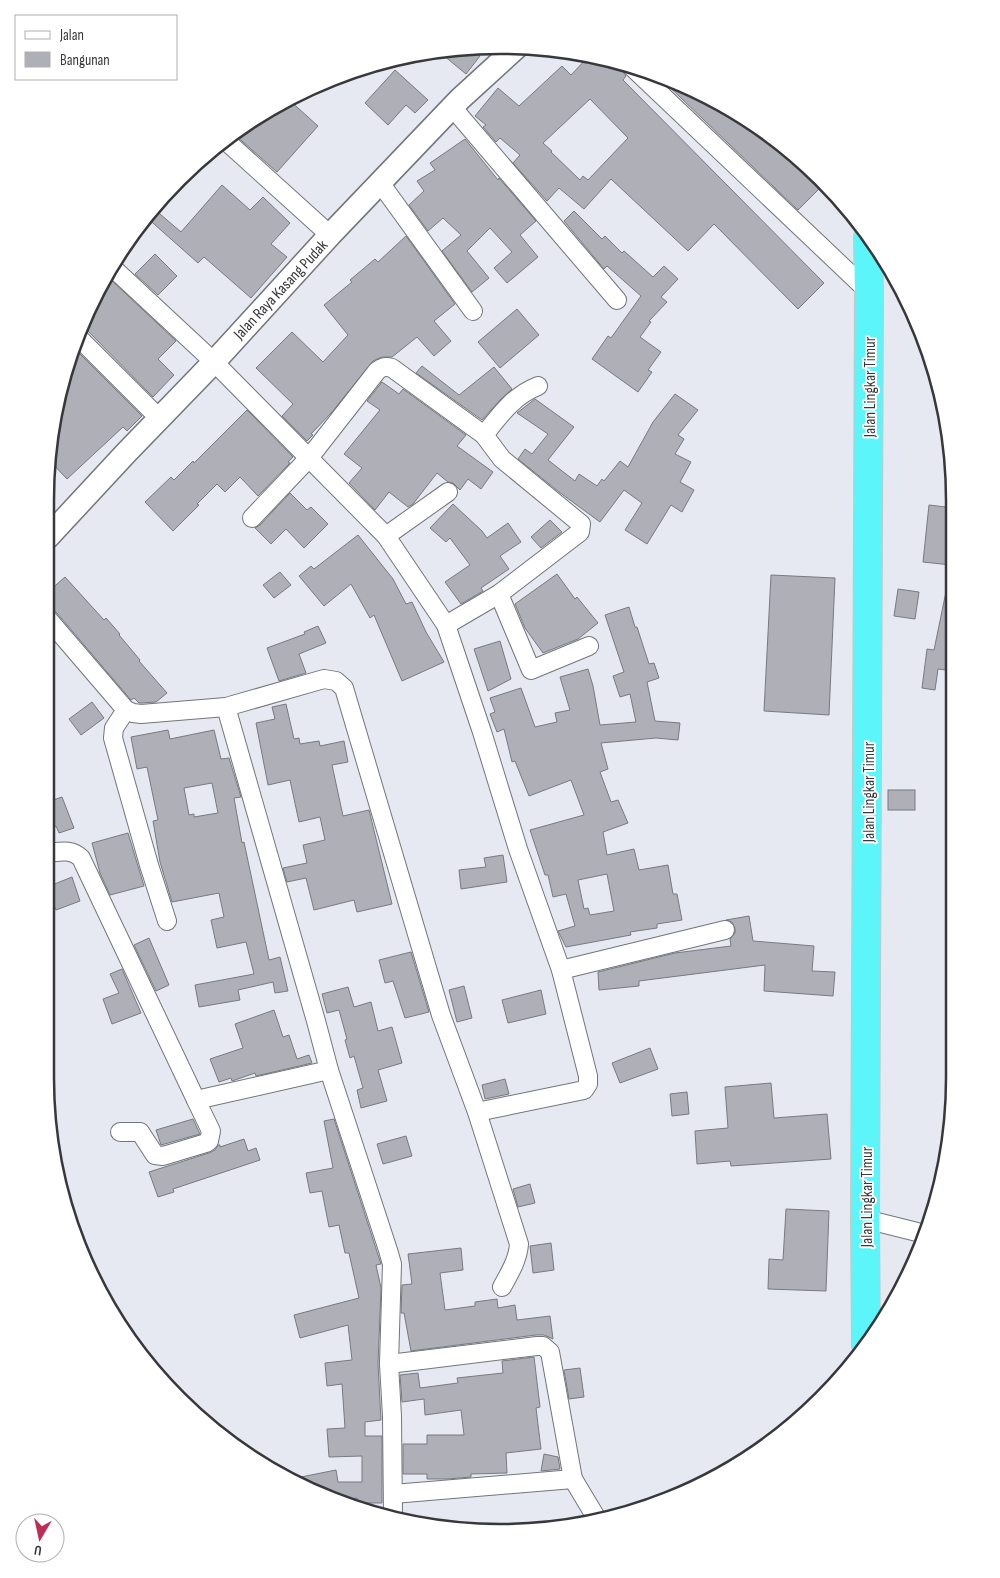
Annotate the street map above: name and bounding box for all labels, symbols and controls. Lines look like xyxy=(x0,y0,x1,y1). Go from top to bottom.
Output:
legend xyxy=(15,15,178,80)
text: Jalan xyxy=(59,26,84,45)
text: Bangunan xyxy=(60,51,110,70)
street label: Jalan Raya Kasang Pudak xyxy=(229,236,332,344)
street label: Jalan Lingkar Timur xyxy=(861,336,880,438)
street label: Jalan Lingkar Timur xyxy=(860,741,879,843)
street label: Jalan Lingkar Timur xyxy=(858,1146,877,1248)
north arrow xyxy=(15,1513,65,1563)
text: U xyxy=(33,1541,43,1559)

